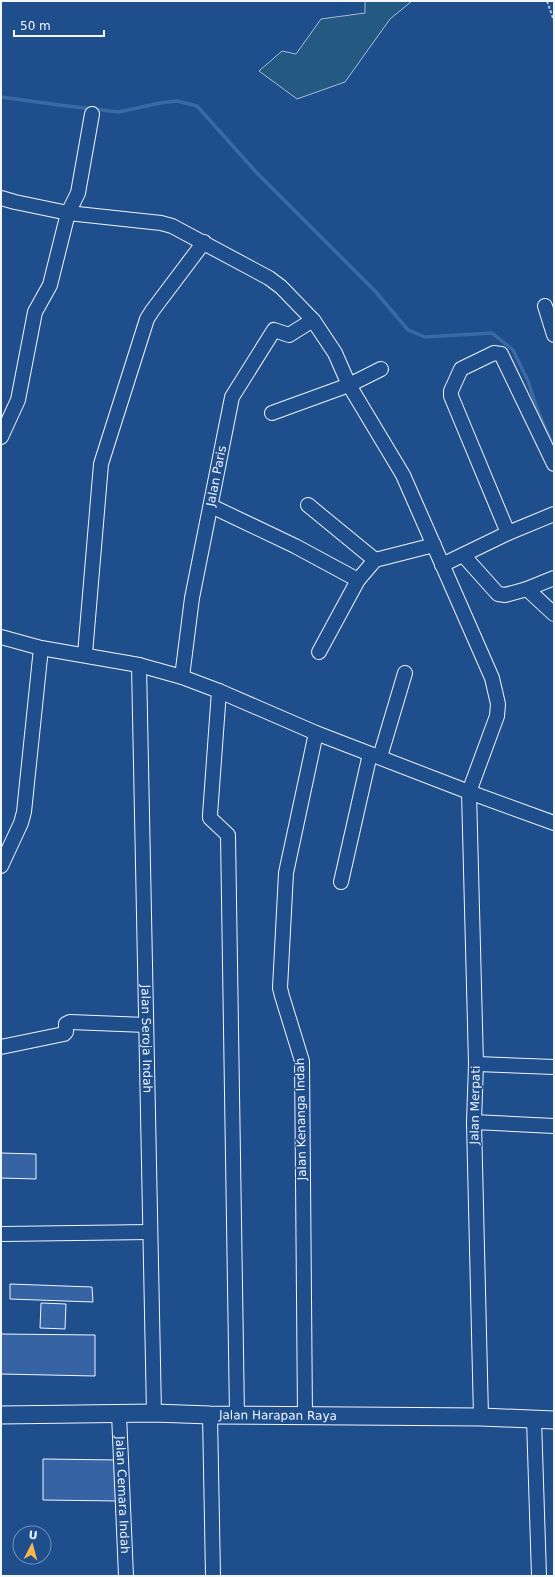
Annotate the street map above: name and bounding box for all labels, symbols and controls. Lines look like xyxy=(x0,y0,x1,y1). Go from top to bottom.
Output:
scale bar xyxy=(14,12,104,38)
text: 50 m xyxy=(20,19,51,33)
street label: Jalan Paris xyxy=(203,444,229,509)
street label: Jalan Seroja Indah xyxy=(138,984,155,1093)
street label: Jalan Kenanga Indah xyxy=(293,1058,309,1181)
street label: Jalan Merpati xyxy=(467,1066,483,1145)
street label: Jalan Harapan Raya xyxy=(218,1408,337,1423)
street label: Jalan Cemara Indah xyxy=(113,1435,132,1554)
north arrow xyxy=(12,1525,52,1565)
text: U xyxy=(28,1529,38,1542)

